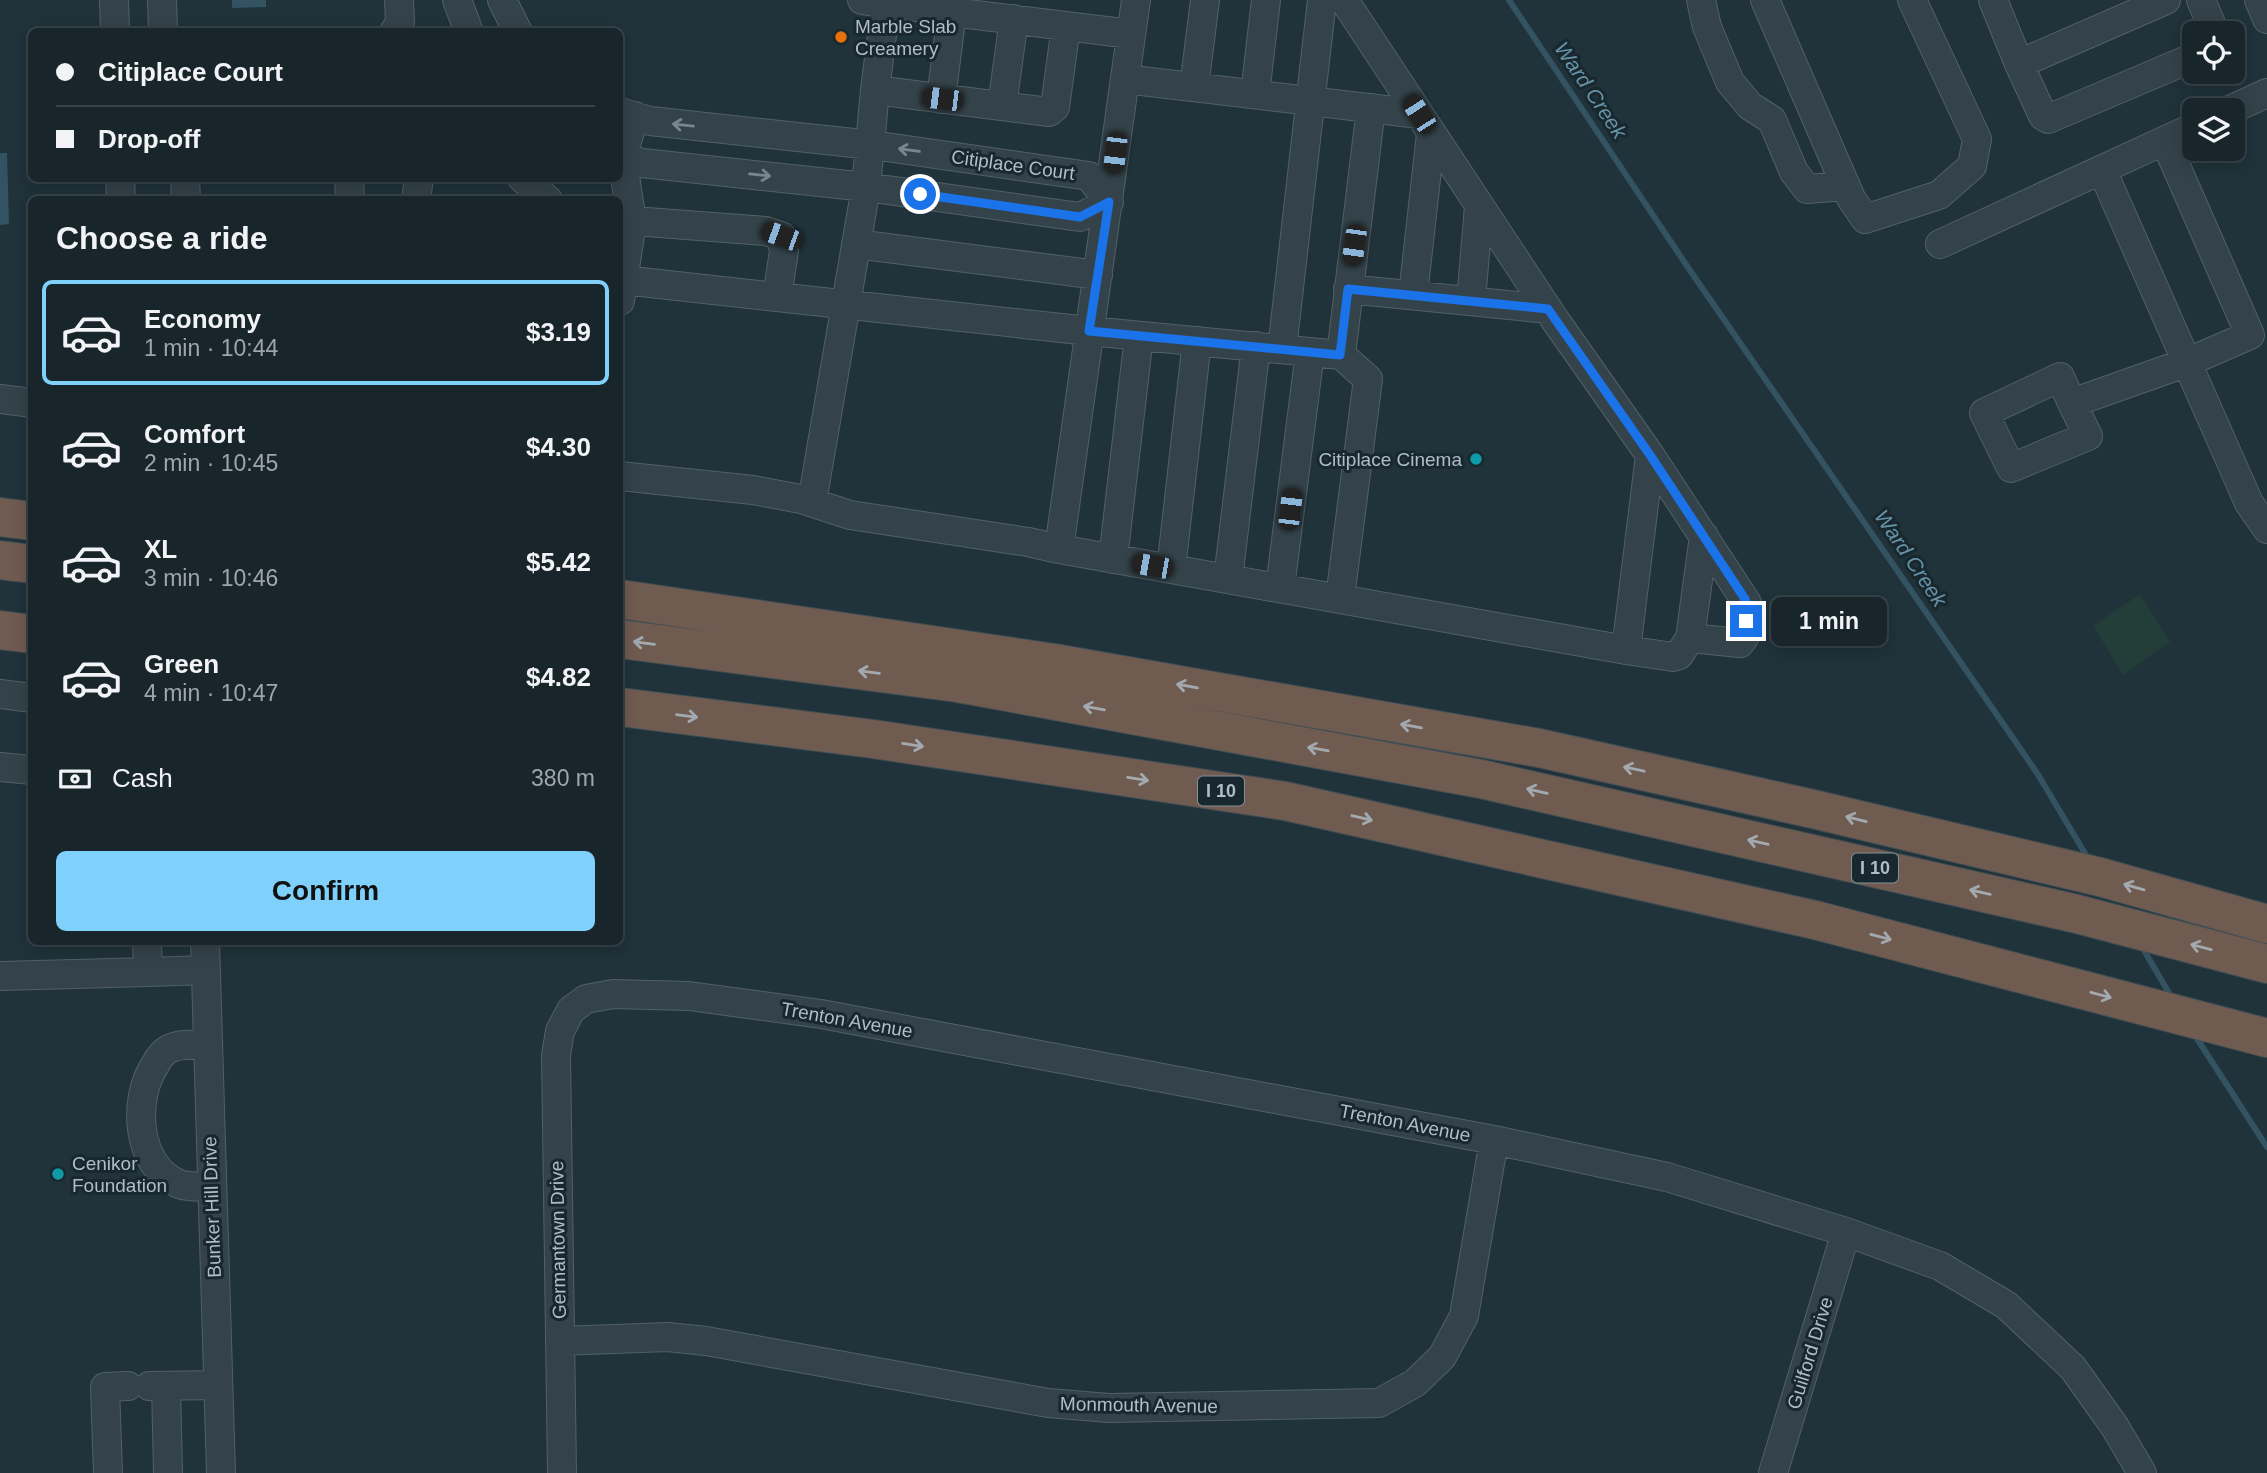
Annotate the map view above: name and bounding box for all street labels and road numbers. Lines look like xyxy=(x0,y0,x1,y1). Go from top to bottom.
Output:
street label: Citiplace Court xyxy=(950,146,1077,184)
road number: I 10 xyxy=(1198,776,1244,806)
road number: I 10 xyxy=(1852,854,1898,882)
street label: Trenton Avenue xyxy=(780,998,914,1042)
street label: Trenton Avenue xyxy=(1338,1100,1472,1146)
street label: Bunker Hill Drive xyxy=(199,1136,225,1278)
street label: Germantown Drive xyxy=(546,1161,570,1319)
street label: Guilford Drive xyxy=(1783,1294,1837,1412)
street label: Monmouth Avenue xyxy=(1060,1393,1218,1417)

